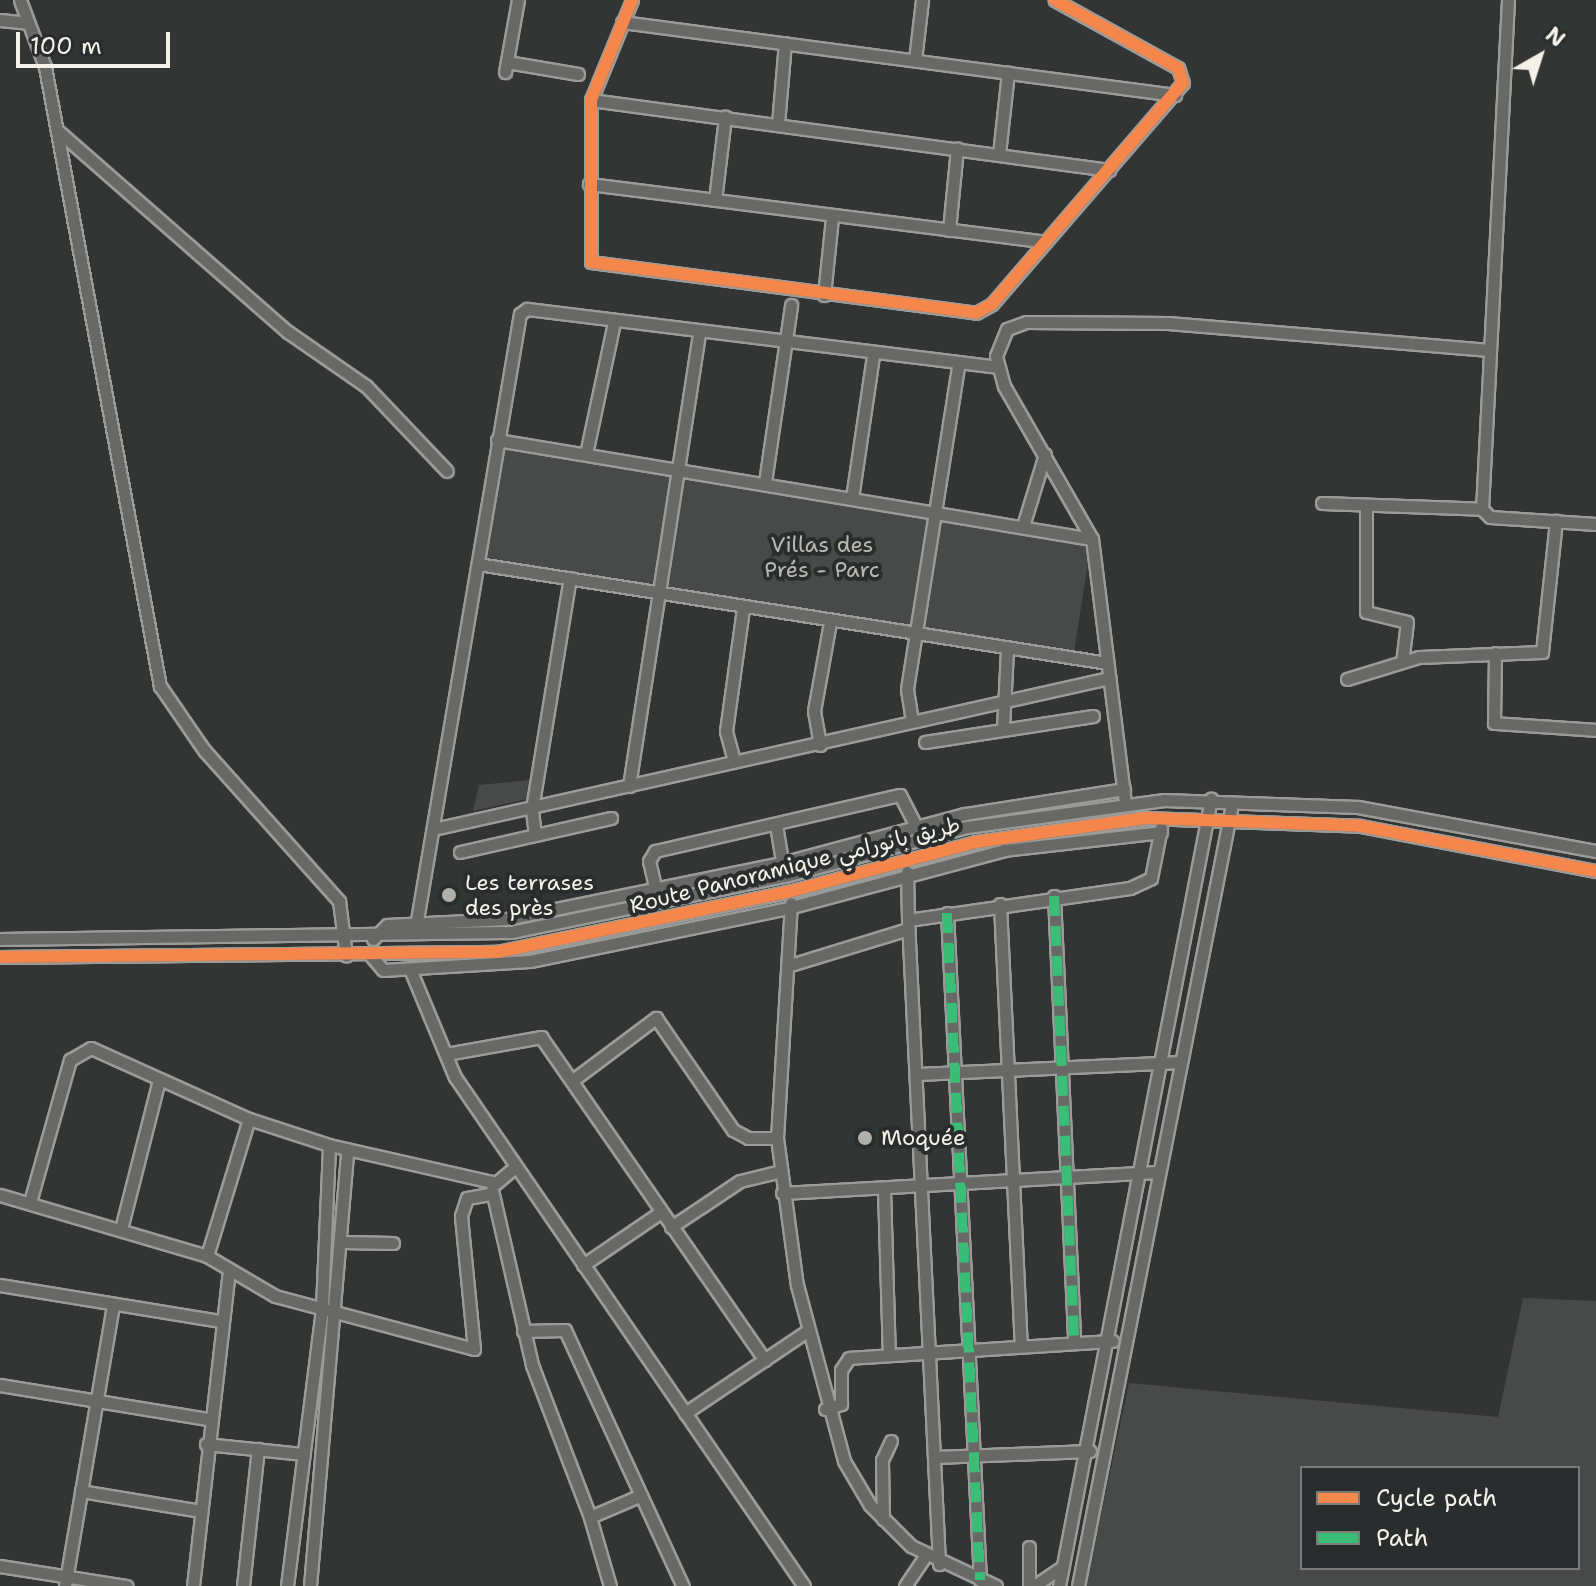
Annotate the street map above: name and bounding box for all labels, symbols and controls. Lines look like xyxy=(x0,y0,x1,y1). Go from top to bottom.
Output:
scale bar xyxy=(20,16,174,66)
north arrow xyxy=(1500,16,1580,96)
text: N xyxy=(1540,20,1571,54)
text: 100 m xyxy=(30,30,102,62)
park label: Villas des Prés - Parc xyxy=(764,531,880,582)
street label: Route Panoramique طريق بانورامي xyxy=(627,811,963,919)
place label: Les terrases des près xyxy=(465,869,594,920)
marker: Les terrases des près xyxy=(440,886,458,904)
place label: Moquée xyxy=(881,1125,965,1151)
marker: Moquée xyxy=(856,1129,874,1147)
legend xyxy=(1300,1466,1580,1570)
text: Cycle path xyxy=(1376,1482,1497,1514)
text: Path xyxy=(1376,1522,1428,1554)

